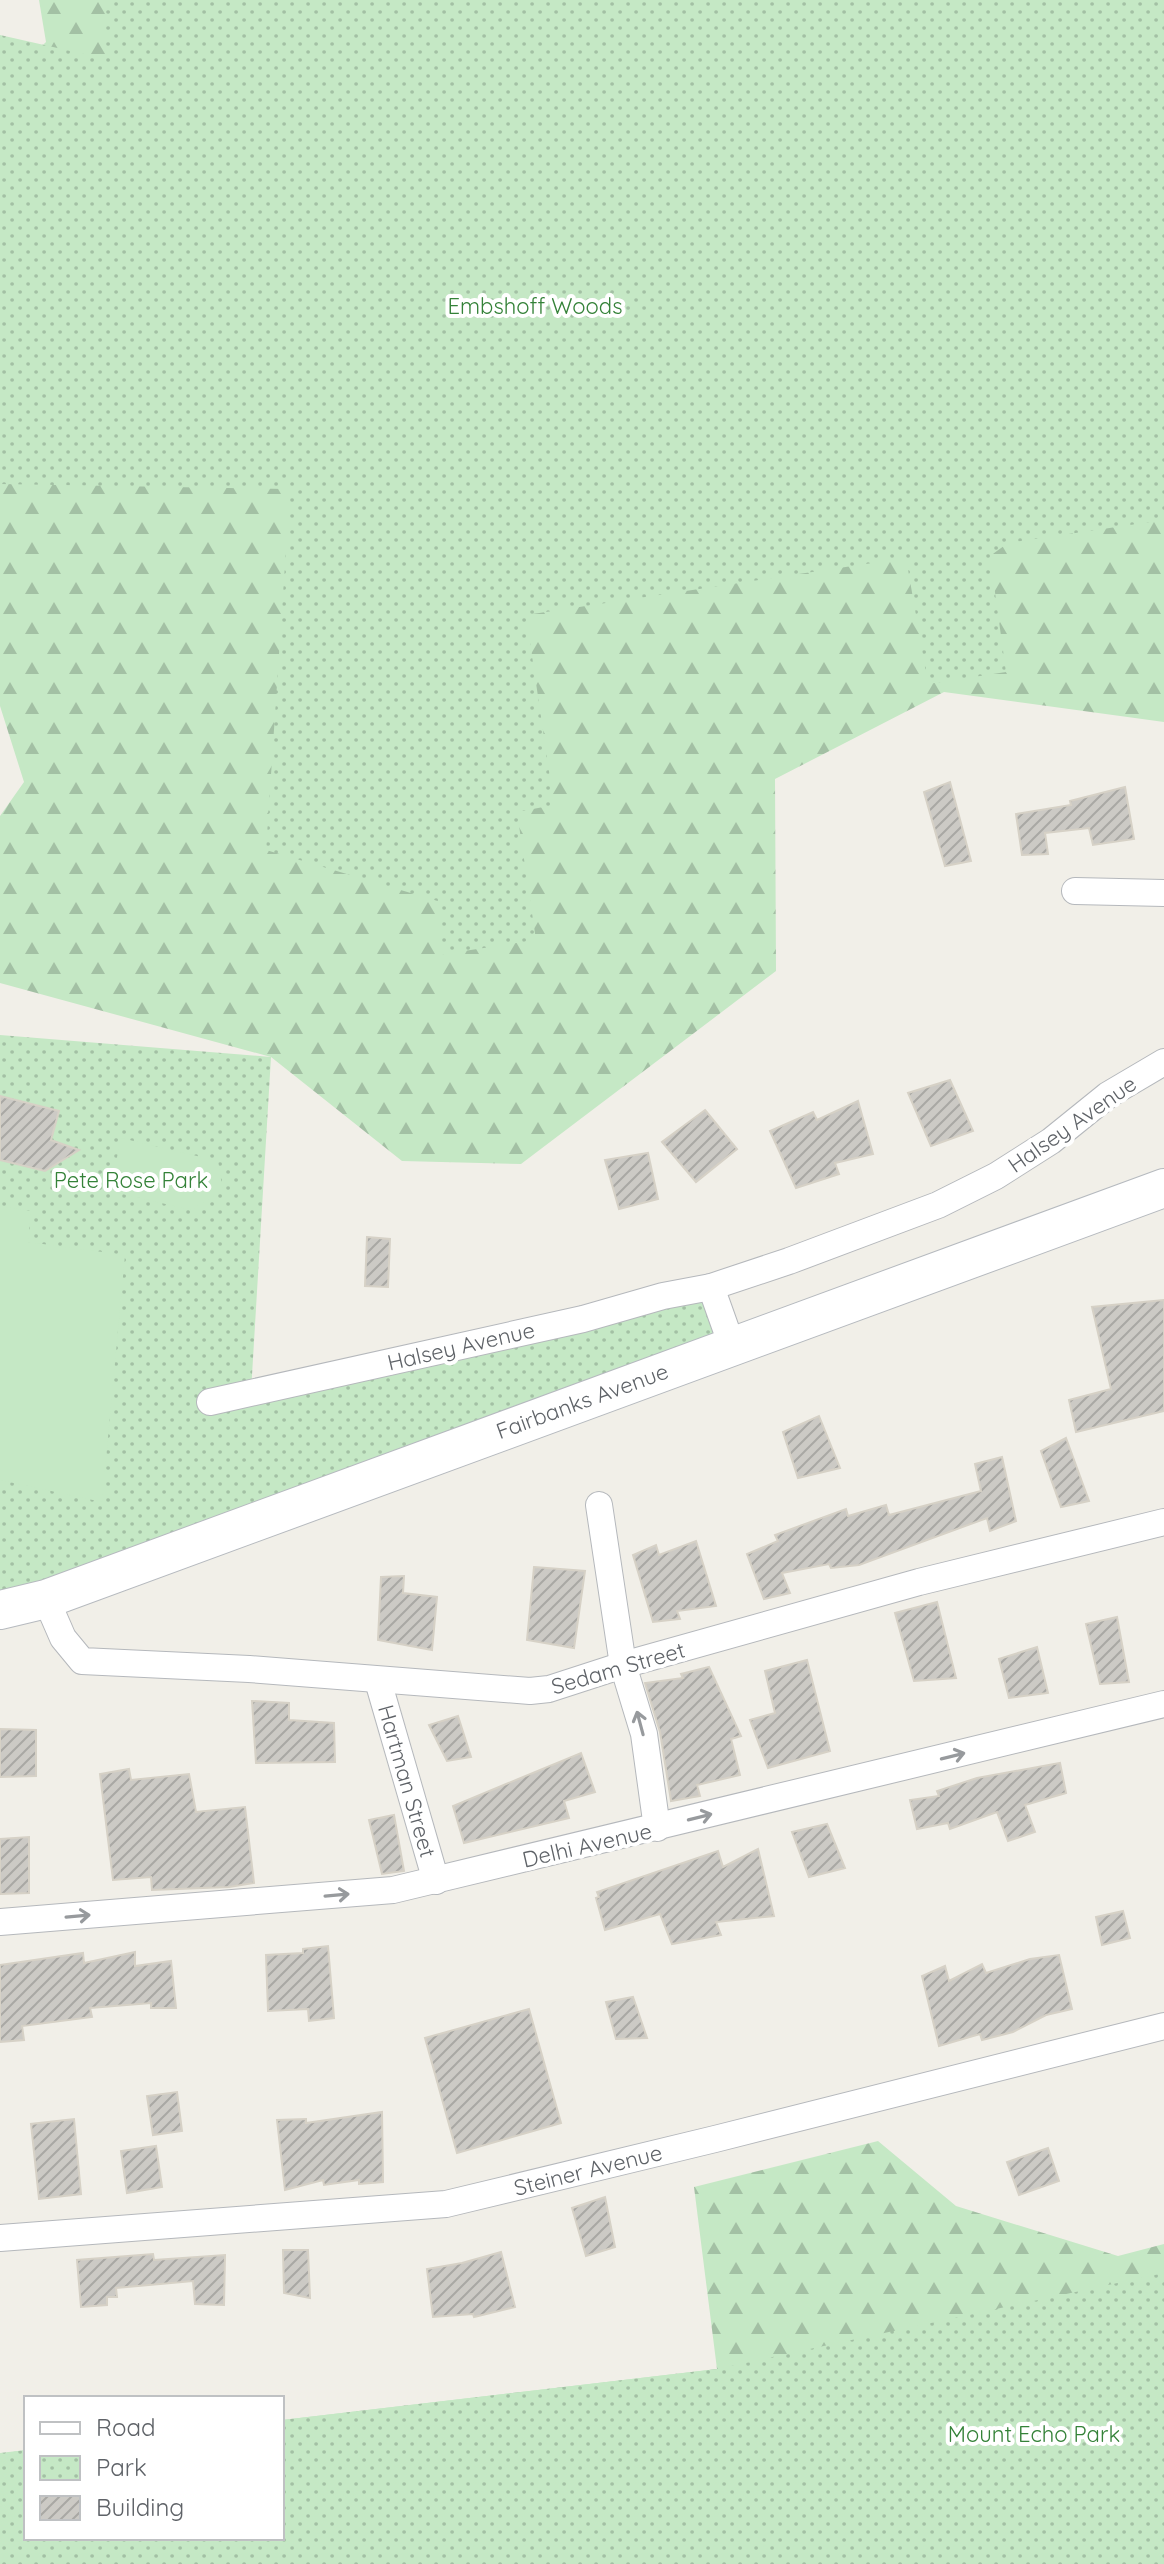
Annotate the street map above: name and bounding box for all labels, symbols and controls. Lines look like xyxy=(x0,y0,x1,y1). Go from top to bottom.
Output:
park label: Embshoff Woods xyxy=(448,292,623,320)
street label: Halsey Avenue xyxy=(1002,1069,1142,1179)
park label: Pete Rose Park xyxy=(54,1166,208,1194)
street label: Halsey Avenue xyxy=(384,1315,538,1377)
street label: Fairbanks Avenue xyxy=(492,1357,672,1445)
street label: Sedam Street xyxy=(548,1636,688,1700)
street label: Hartman Street xyxy=(372,1702,442,1860)
one-way arrow xyxy=(632,1711,647,1737)
one-way arrow xyxy=(939,1747,965,1762)
one-way arrow xyxy=(687,1809,713,1824)
street label: Delhi Avenue xyxy=(520,1817,654,1873)
one-way arrow xyxy=(323,1887,350,1902)
one-way arrow xyxy=(64,1908,91,1923)
street label: Steiner Avenue xyxy=(511,2138,665,2202)
legend xyxy=(24,2396,284,2540)
text: Road xyxy=(96,2412,156,2442)
park label: Mount Echo Park xyxy=(948,2420,1120,2448)
text: Park xyxy=(96,2452,147,2482)
text: Building xyxy=(96,2492,184,2522)

